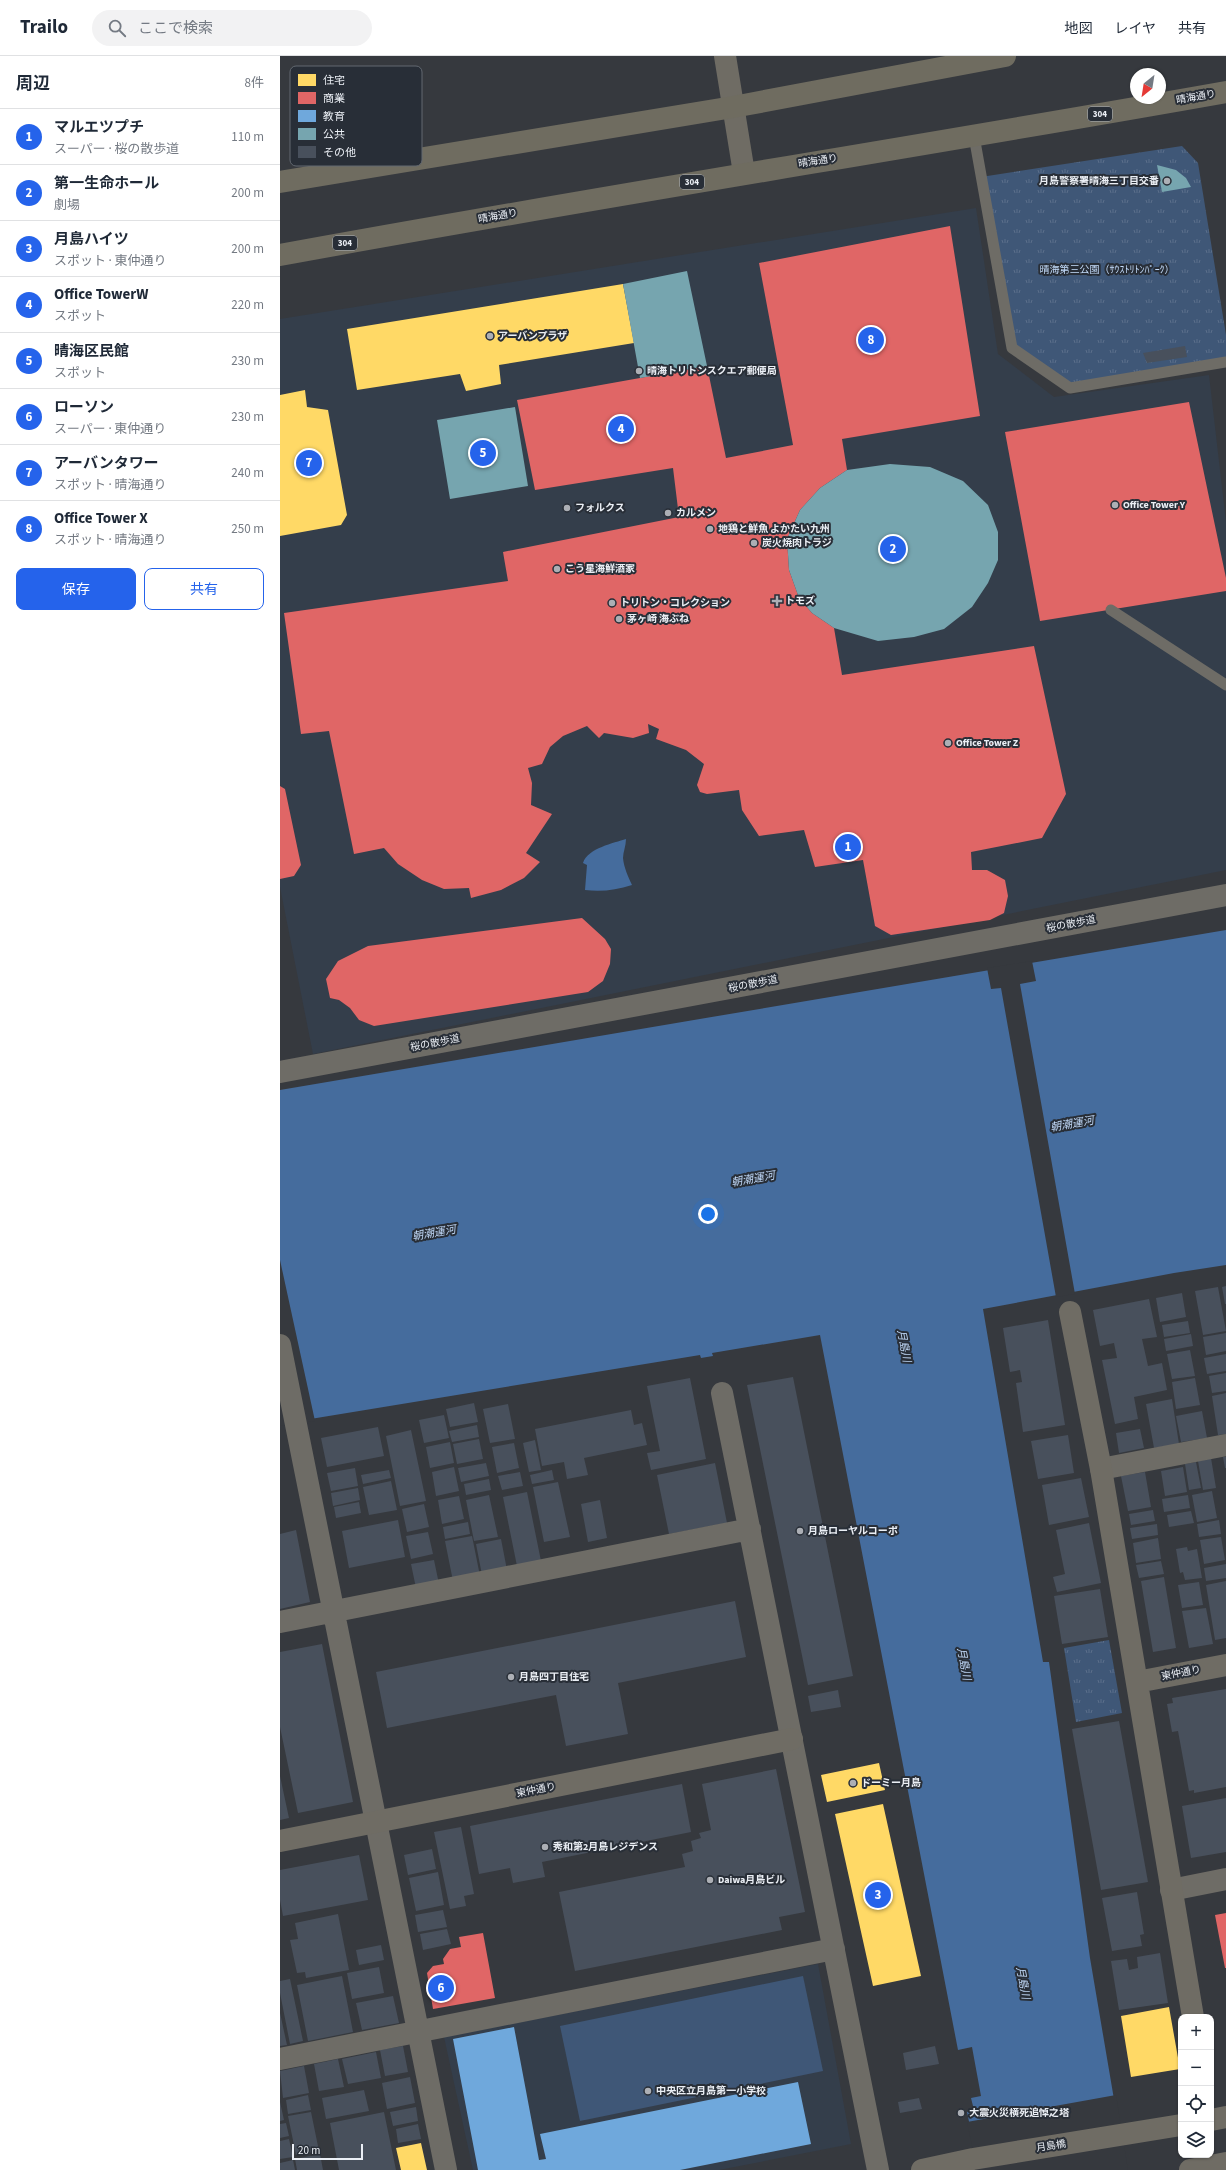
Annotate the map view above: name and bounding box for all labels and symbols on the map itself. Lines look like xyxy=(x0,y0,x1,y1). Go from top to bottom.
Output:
legend xyxy=(290,66,422,166)
north arrow xyxy=(1130,68,1166,104)
text: 住宅 xyxy=(323,73,345,88)
street label: 晴海通り xyxy=(1175,87,1217,107)
text: 商業 xyxy=(323,91,345,106)
road number: 304 xyxy=(1088,107,1112,121)
text: 教育 xyxy=(323,109,345,124)
text: 公共 xyxy=(323,127,345,142)
text: その他 xyxy=(323,145,356,160)
street label: 晴海通り xyxy=(797,151,839,171)
place label: 月島警察署晴海三丁目交番 xyxy=(1039,174,1159,188)
road number: 304 xyxy=(680,175,704,189)
marker: 月島警察署晴海三丁目交番 xyxy=(1162,176,1172,186)
street label: 晴海通り xyxy=(477,206,519,226)
road number: 304 xyxy=(333,236,357,250)
park label: 晴海第三公園（ｻｳｽﾄﾘﾄﾝﾊﾟｰｸ） xyxy=(1040,263,1175,277)
pin: 8 xyxy=(858,325,884,355)
place label: アーバンプラザ xyxy=(498,329,568,343)
marker: アーバンプラザ xyxy=(485,331,495,341)
place label: 晴海トリトンスクエア郵便局 xyxy=(647,364,777,378)
marker: 晴海トリトンスクエア郵便局 xyxy=(634,366,644,376)
pin: 4 xyxy=(608,414,634,444)
pin: 5 xyxy=(470,438,496,468)
pin: 7 xyxy=(296,448,322,478)
place label: Office Tower Y xyxy=(1123,498,1186,512)
marker: Office Tower Y xyxy=(1110,500,1120,510)
place label: フォルクス xyxy=(575,501,625,515)
marker: フォルクス xyxy=(562,503,572,513)
place label: カルメン xyxy=(676,506,716,520)
marker: カルメン xyxy=(663,508,673,518)
place label: 地鶏と鮮魚 よかたい九州 xyxy=(718,522,830,536)
marker: 地鶏と鮮魚 よかたい九州 xyxy=(705,524,715,534)
pin: 2 xyxy=(880,534,906,564)
place label: 炭火焼肉トラジ xyxy=(762,536,832,550)
marker: 炭火焼肉トラジ xyxy=(749,538,759,548)
place label: こう星海鮮酒家 xyxy=(565,562,635,576)
marker: こう星海鮮酒家 xyxy=(552,564,562,574)
place label: トモズ xyxy=(785,594,815,608)
place label: トリトン・コレクション xyxy=(620,596,730,610)
marker: トモズ xyxy=(772,596,782,606)
marker: トリトン・コレクション xyxy=(607,598,617,608)
place label: 茅ヶ崎 海ぶね xyxy=(627,612,689,626)
marker: 茅ヶ崎 海ぶね xyxy=(614,614,624,624)
place label: Office Tower Z xyxy=(956,736,1019,750)
marker: Office Tower Z xyxy=(943,738,953,748)
pin: 1 xyxy=(835,832,861,862)
street label: 桜の散歩道 xyxy=(1045,912,1097,936)
street label: 桜の散歩道 xyxy=(727,972,779,996)
street label: 桜の散歩道 xyxy=(409,1031,461,1055)
water label: 朝潮運河 xyxy=(1049,1112,1097,1135)
water label: 朝潮運河 xyxy=(730,1167,778,1190)
your location xyxy=(698,1204,718,1224)
water label: 朝潮運河 xyxy=(411,1221,459,1244)
water label: 月島川 xyxy=(893,1328,915,1365)
place label: 月島ローヤルコーポ xyxy=(808,1524,898,1538)
marker: 月島ローヤルコーポ xyxy=(795,1526,805,1536)
water label: 月島川 xyxy=(953,1646,975,1683)
street label: 東仲通り xyxy=(1160,1662,1202,1684)
place label: 月島四丁目住宅 xyxy=(519,1670,589,1684)
marker: 月島四丁目住宅 xyxy=(506,1672,516,1682)
place label: ドーミー月島 xyxy=(861,1776,921,1790)
marker: ドーミー月島 xyxy=(848,1778,858,1788)
street label: 東仲通り xyxy=(515,1779,557,1801)
place label: 秀和第2月島レジデンス xyxy=(553,1840,658,1854)
marker: 秀和第2月島レジデンス xyxy=(540,1842,550,1852)
place label: Daiwa月島ビル xyxy=(718,1873,785,1887)
marker: Daiwa月島ビル xyxy=(705,1875,715,1885)
pin: 3 xyxy=(865,1880,891,1910)
water label: 月島川 xyxy=(1012,1965,1034,2002)
pin: 6 xyxy=(428,1973,454,2003)
place label: 中央区立月島第一小学校 xyxy=(656,2084,766,2098)
marker: 中央区立月島第一小学校 xyxy=(643,2086,653,2096)
place label: 大震火災横死追悼之塔 xyxy=(969,2106,1070,2120)
marker: 大震火災横死追悼之塔 xyxy=(956,2108,966,2118)
street label: 月島橋 xyxy=(1035,2137,1067,2155)
scale bar xyxy=(292,2142,363,2161)

